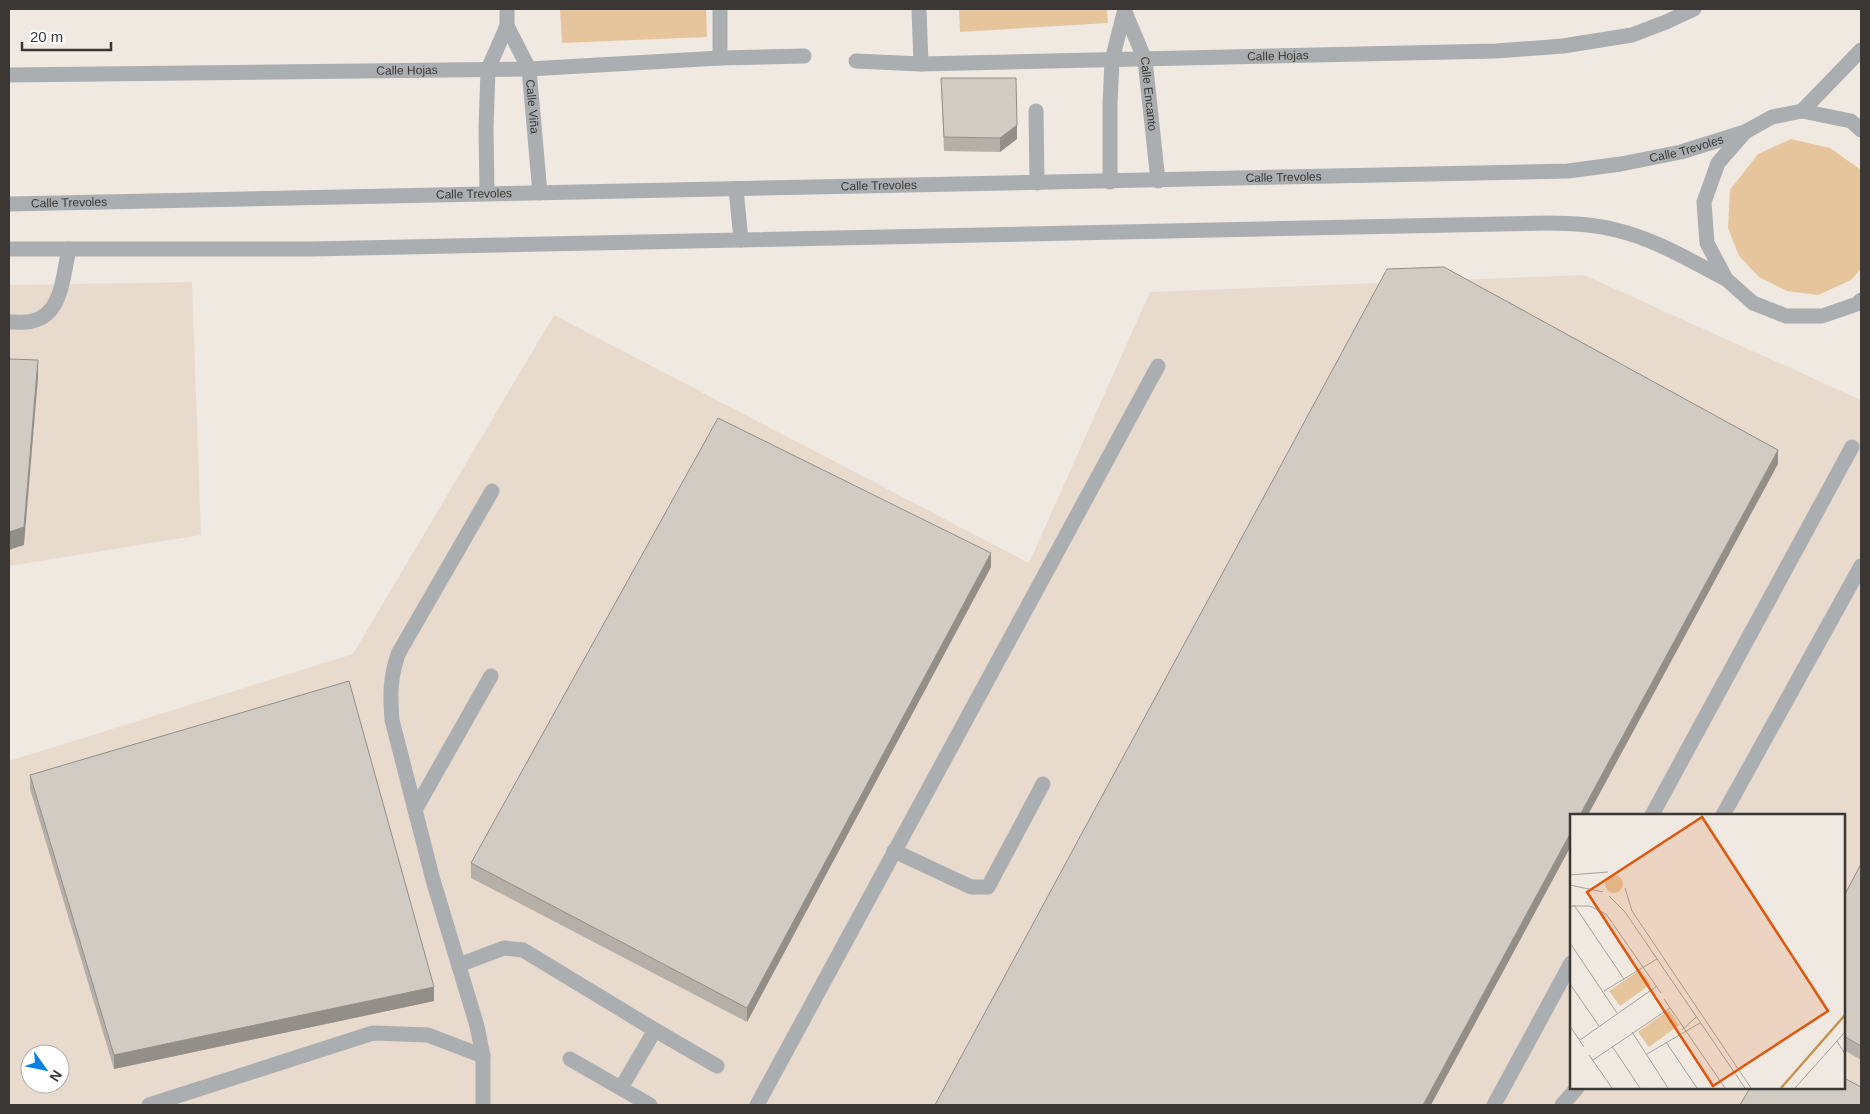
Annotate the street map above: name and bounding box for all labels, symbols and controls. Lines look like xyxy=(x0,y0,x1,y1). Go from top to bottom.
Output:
scale bar xyxy=(22,20,111,52)
text: 20 m xyxy=(30,28,63,45)
street label: Calle Hojas xyxy=(1247,48,1309,64)
street label: Calle Encanto xyxy=(1138,56,1160,132)
street label: Calle Hojas xyxy=(376,63,438,78)
street label: Calle Viña xyxy=(523,79,542,135)
street label: Calle Trevoles xyxy=(1648,132,1725,165)
street label: Calle Trevoles xyxy=(1245,169,1322,185)
street label: Calle Trevoles xyxy=(841,178,917,193)
street label: Calle Trevoles xyxy=(436,186,512,202)
street label: Calle Trevoles xyxy=(31,195,107,210)
inset map xyxy=(1570,814,1845,1089)
north arrow xyxy=(20,1044,70,1094)
text: N xyxy=(46,1067,65,1085)

